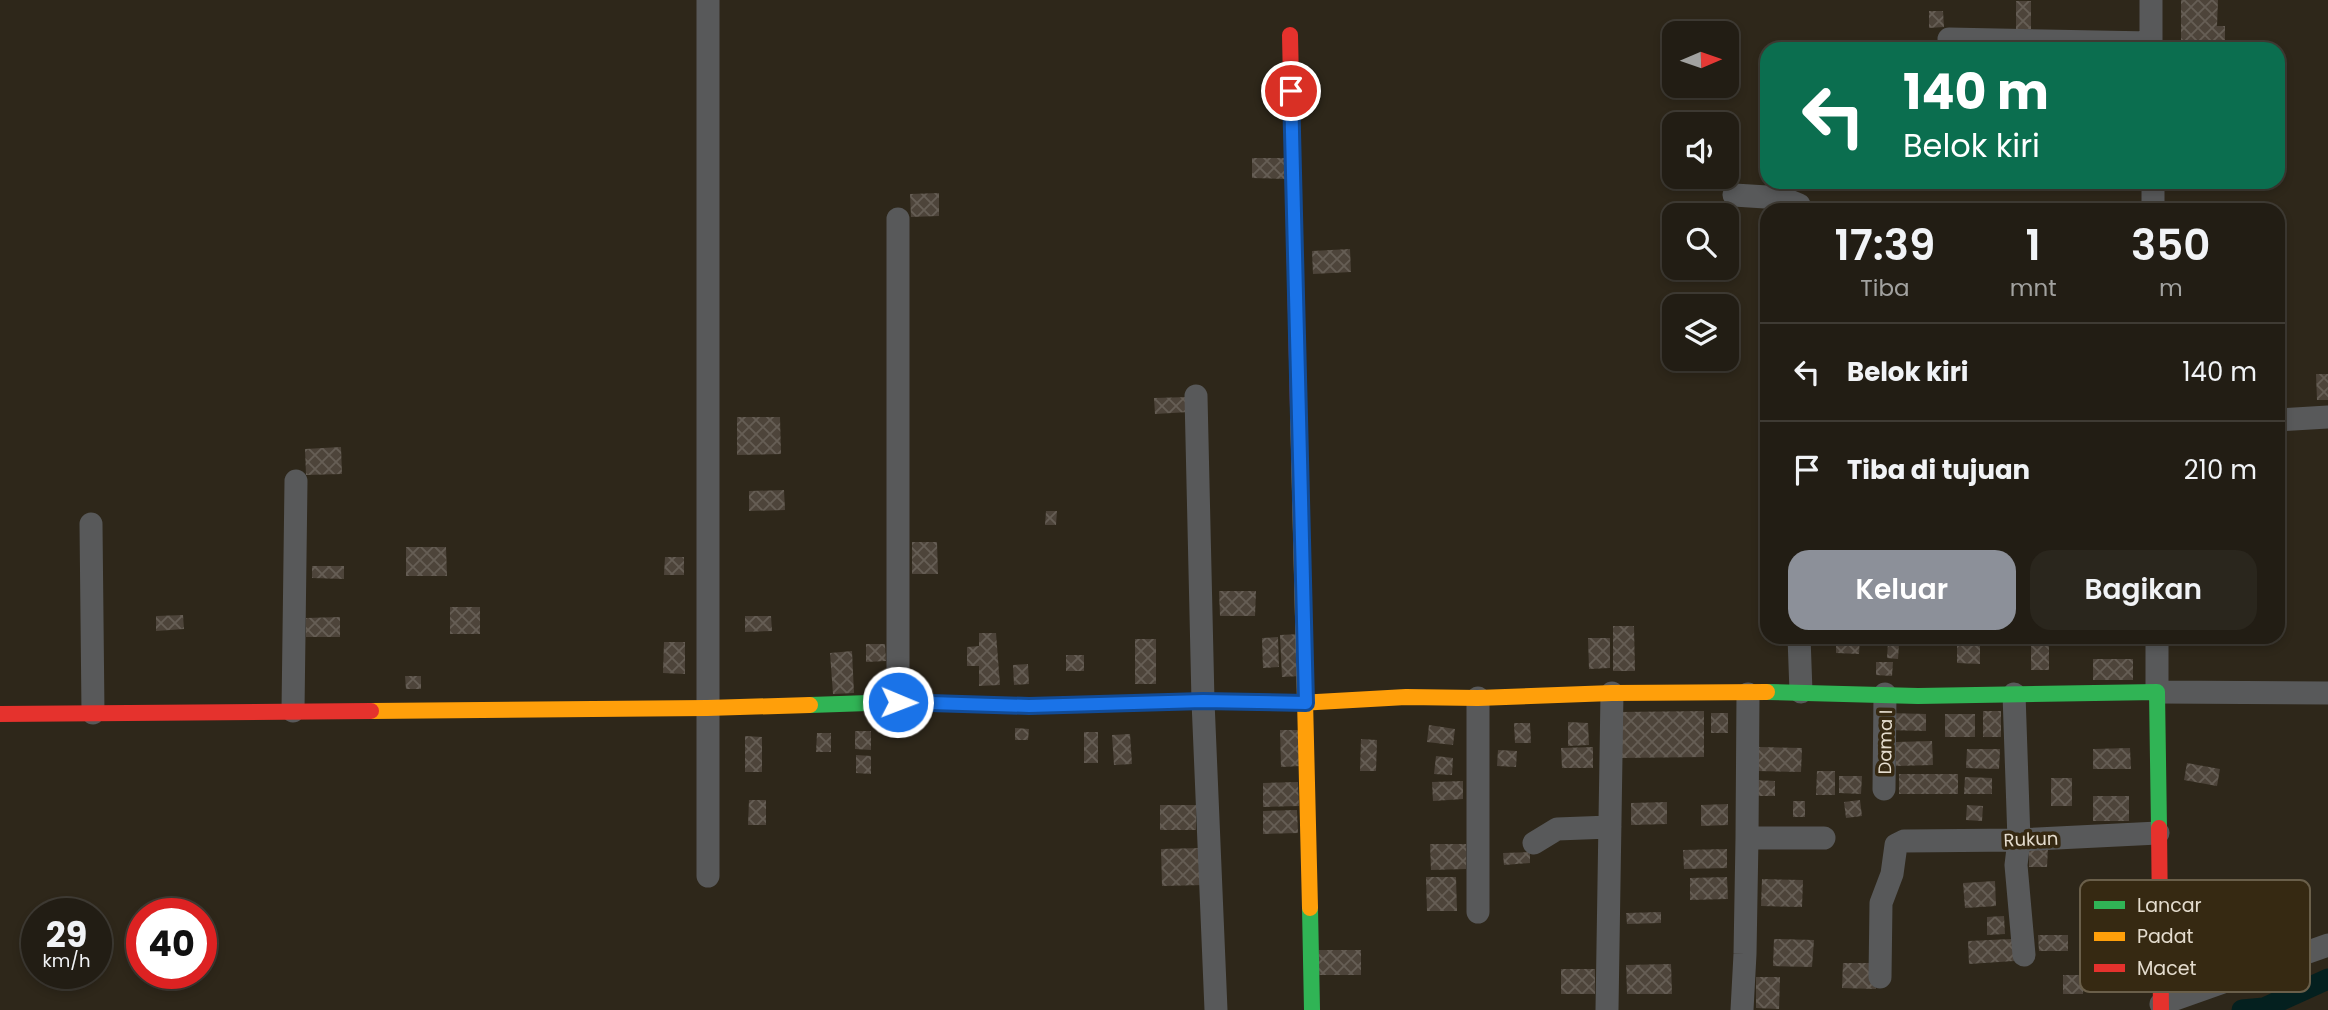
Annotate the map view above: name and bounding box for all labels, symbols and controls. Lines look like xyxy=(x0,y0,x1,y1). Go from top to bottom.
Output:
north arrow xyxy=(1662,21,1740,98)
map controls xyxy=(1662,21,1739,371)
text: 140 m xyxy=(1903,58,2049,126)
pin xyxy=(1261,61,1321,121)
icon: left xyxy=(1788,70,1879,161)
icon: arrive xyxy=(1272,72,1310,110)
button: sound xyxy=(1662,112,1739,189)
text: Belok kiri xyxy=(1903,123,2040,168)
button: search xyxy=(1662,203,1739,280)
text: 17:39 xyxy=(1835,216,1935,275)
text: 1 xyxy=(2026,216,2041,275)
text: 350 xyxy=(2131,216,2210,275)
text: Tiba xyxy=(1860,272,1909,304)
text: mnt xyxy=(2010,272,2057,304)
text: m xyxy=(2159,272,2183,304)
button: layers xyxy=(1662,294,1739,371)
icon: left xyxy=(1788,353,1826,391)
text: Belok kiri xyxy=(1847,354,1969,390)
text: 140 m xyxy=(2182,354,2257,390)
icon: arrive xyxy=(1788,451,1826,489)
text: Tiba di tujuan xyxy=(1847,452,2030,488)
text: 210 m xyxy=(2184,452,2257,488)
button: Keluar xyxy=(1788,550,2016,630)
button: Bagikan xyxy=(2030,550,2257,630)
position arrow xyxy=(861,665,935,739)
street label: Dama I xyxy=(1872,709,1898,775)
street label: Rukun xyxy=(2003,826,2059,852)
legend xyxy=(2080,880,2310,992)
text: Lancar xyxy=(2137,892,2202,919)
speed limit sign: 40 xyxy=(126,898,217,989)
text: 29 xyxy=(46,910,87,959)
text: Padat xyxy=(2137,923,2194,950)
text: km/h xyxy=(43,948,90,973)
text: Macet xyxy=(2137,955,2197,982)

